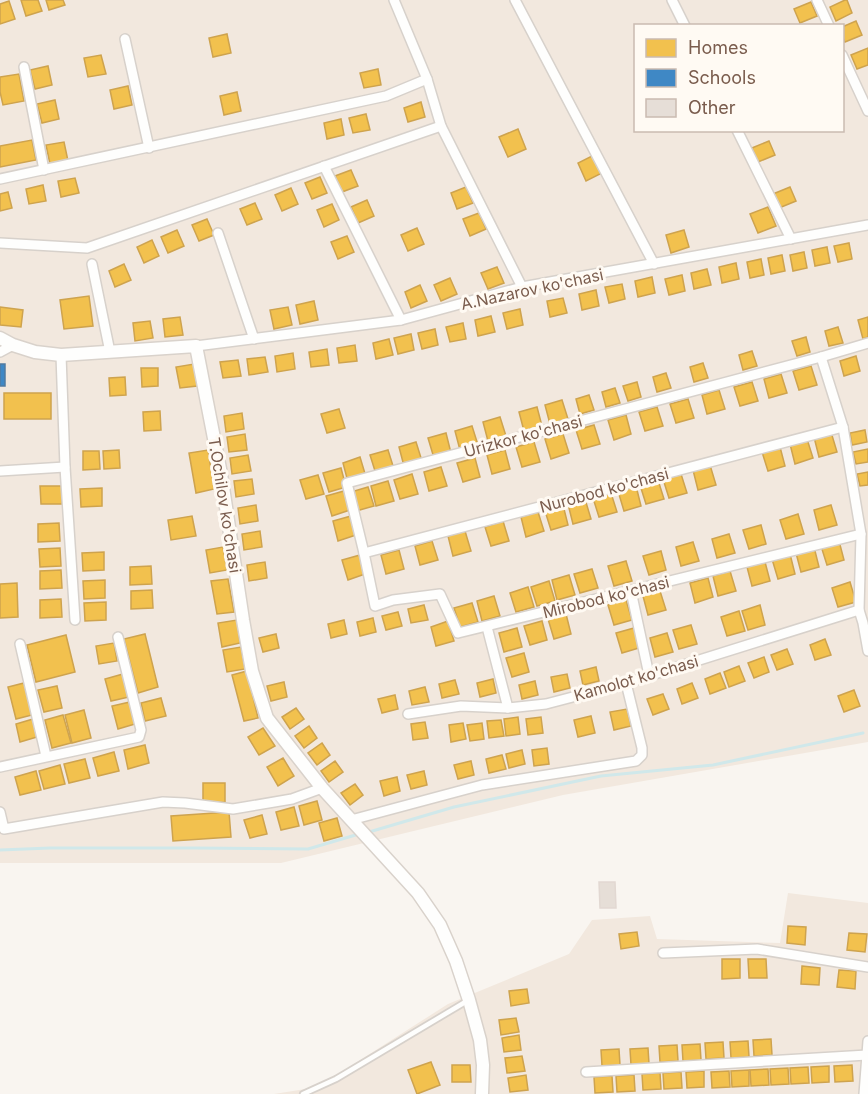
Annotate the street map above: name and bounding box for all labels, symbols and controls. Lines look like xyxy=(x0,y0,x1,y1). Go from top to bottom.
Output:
legend xyxy=(634,24,844,132)
text: Homes xyxy=(688,37,748,58)
text: Schools xyxy=(688,67,756,88)
text: Other xyxy=(688,97,736,118)
street label: A.Nazarov ko'chasi xyxy=(459,264,605,314)
street label: Urizkor ko'chasi xyxy=(462,411,584,461)
street label: T.Ochilov ko'chasi xyxy=(204,436,246,574)
street label: Nurobod ko'chasi xyxy=(537,463,671,517)
street label: Mirobod ko'chasi xyxy=(541,572,671,622)
street label: Kamolot ko'chasi xyxy=(571,651,701,705)

